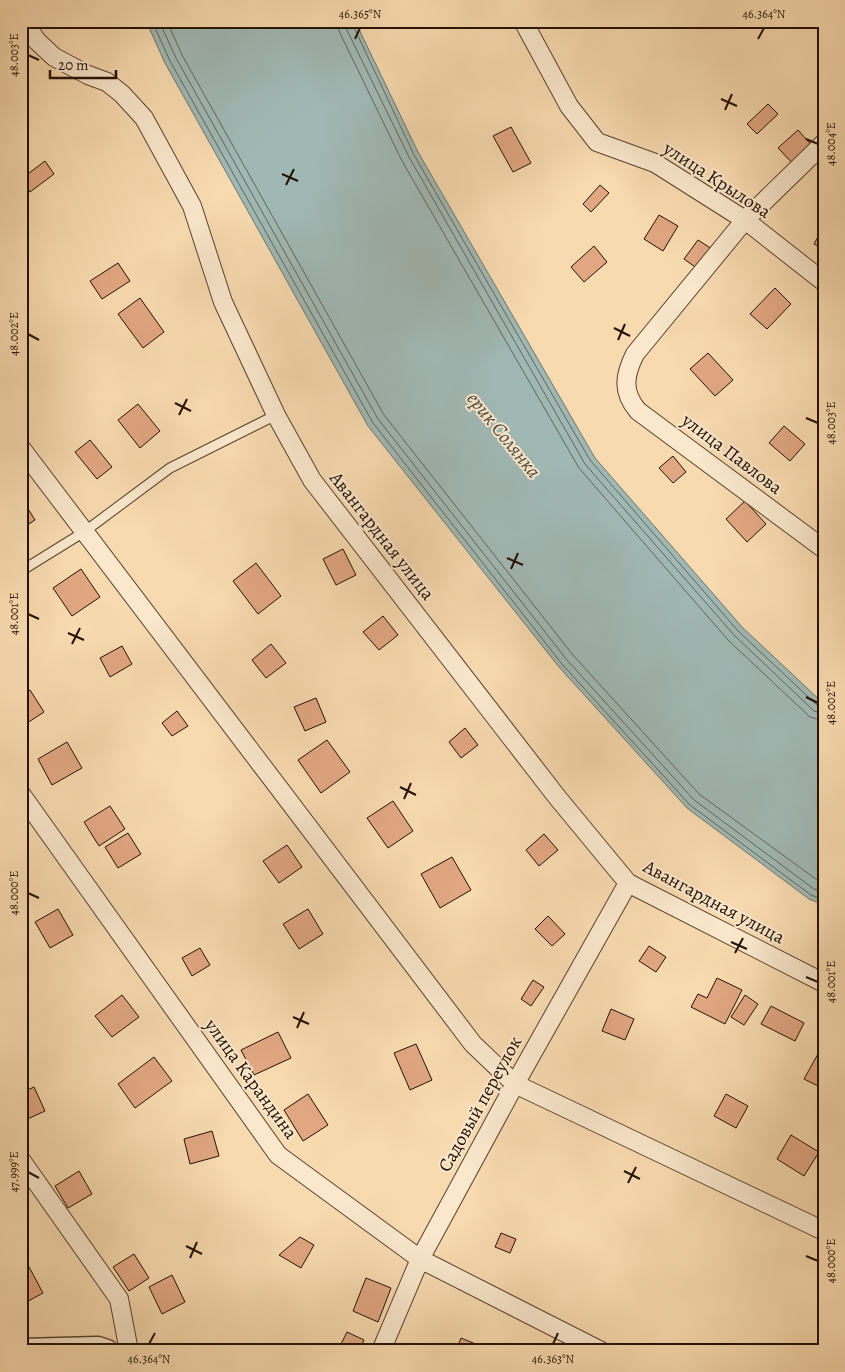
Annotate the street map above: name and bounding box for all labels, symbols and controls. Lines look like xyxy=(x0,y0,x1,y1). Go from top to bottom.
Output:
text: 46.365°N xyxy=(339,6,382,22)
text: 46.364°N xyxy=(743,6,786,22)
text: 48.003°E xyxy=(6,33,22,77)
scale bar xyxy=(50,48,116,80)
text: 20 m xyxy=(58,55,89,75)
text: 48.004°E xyxy=(823,122,839,166)
street label: улица Крылова xyxy=(657,135,776,225)
text: 48.002°E xyxy=(6,312,22,356)
water label: ерик Солянка xyxy=(461,386,547,484)
text: 48.003°E xyxy=(823,401,839,445)
street label: улица Павлова xyxy=(675,407,788,501)
street label: Авангардная улица xyxy=(323,465,441,606)
text: 48.001°E xyxy=(6,593,22,635)
text: 48.002°E xyxy=(823,681,839,725)
street label: Авангардная улица xyxy=(638,853,790,950)
text: 48.000°E xyxy=(6,871,22,915)
text: 48.001°E xyxy=(823,961,839,1003)
street label: улица Карандина xyxy=(198,1013,304,1145)
street label: Садовый переулок xyxy=(432,1031,528,1177)
text: 47.999°E xyxy=(6,1151,22,1193)
text: 48.000°E xyxy=(823,1239,839,1283)
text: 46.364°N xyxy=(128,1351,171,1367)
text: 46.363°N xyxy=(532,1351,575,1367)

